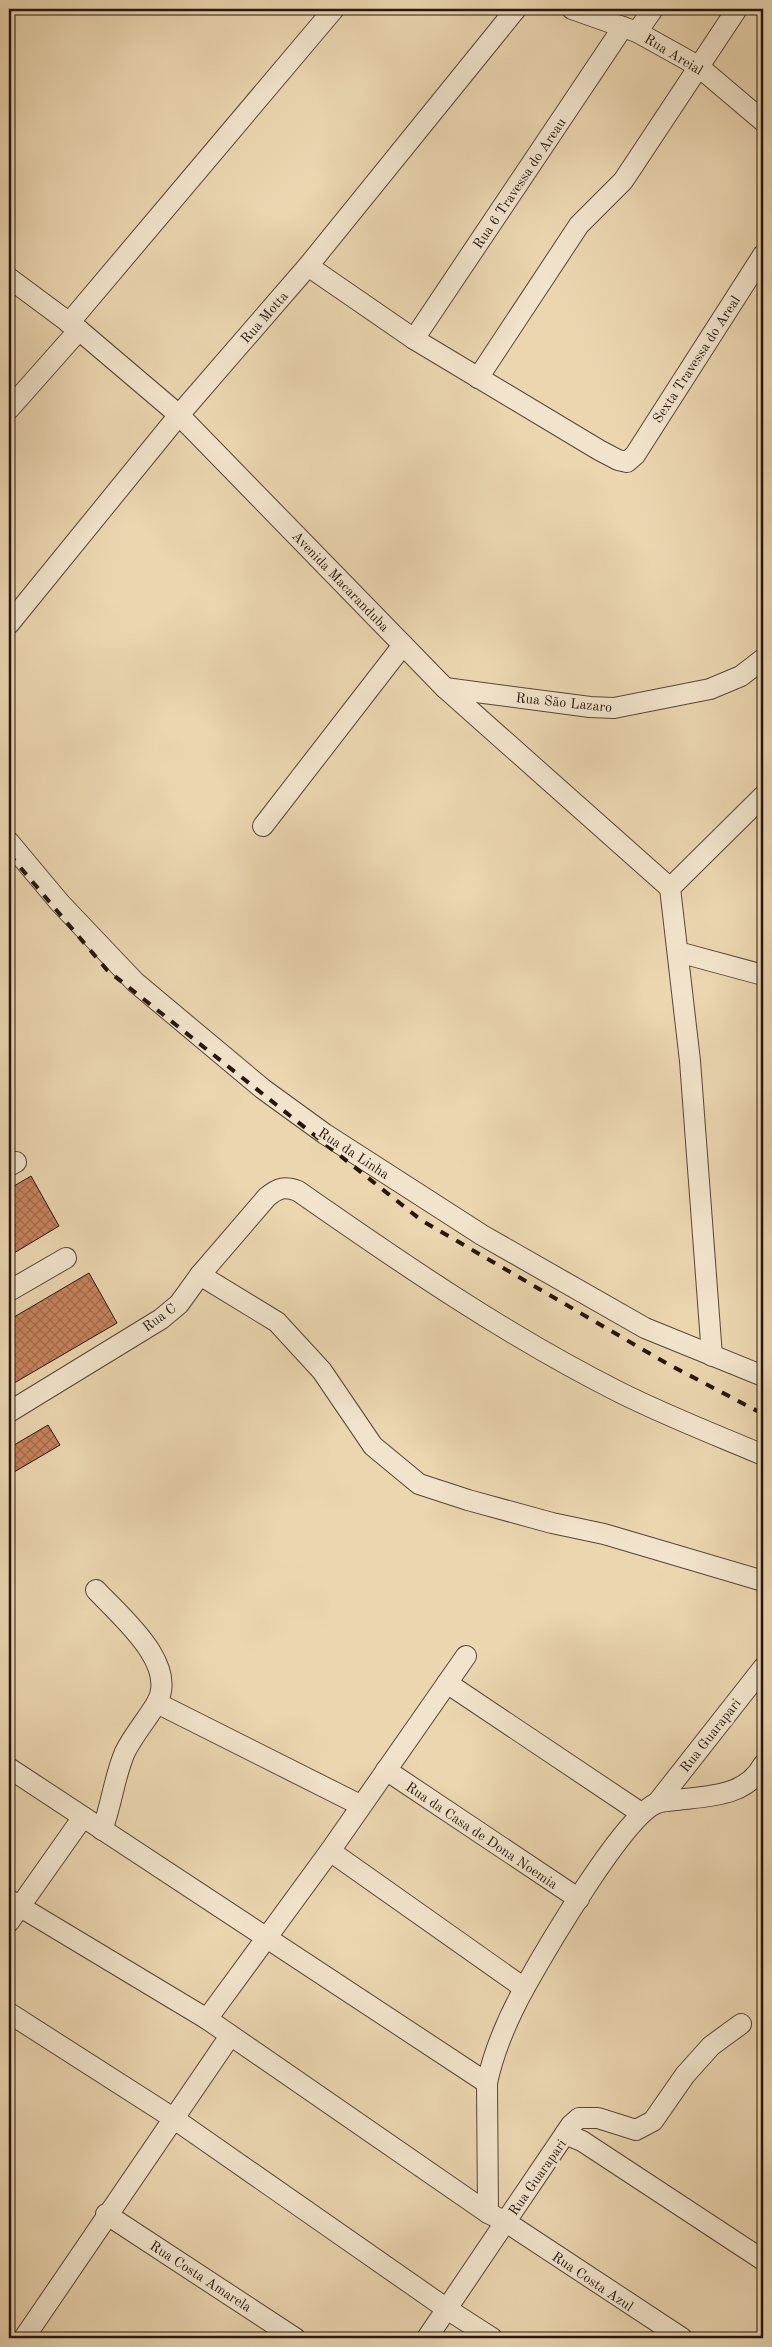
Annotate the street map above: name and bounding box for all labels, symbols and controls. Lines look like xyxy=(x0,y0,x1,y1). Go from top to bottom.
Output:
street label: Rua Areial xyxy=(642,32,705,78)
street label: Rua 6 Travessa do Areau xyxy=(471,115,569,251)
street label: Rua Motta xyxy=(239,289,291,346)
street label: Sexta Travessa do Areal xyxy=(651,293,743,426)
street label: Avenida Macaranduba xyxy=(289,529,392,635)
street label: Rua São Lazaro xyxy=(515,691,613,715)
street label: Rua da Linha xyxy=(315,1126,392,1182)
street label: Rua C xyxy=(140,1301,179,1335)
street label: Rua Guarapari xyxy=(678,1696,744,1775)
street label: Rua da Casa de Dona Noemia xyxy=(403,1780,560,1892)
street label: Rua Guarapari xyxy=(507,2137,569,2218)
street label: Rua Costa Amarela xyxy=(147,2239,254,2315)
street label: Rua Costa Azul xyxy=(549,2250,636,2314)

